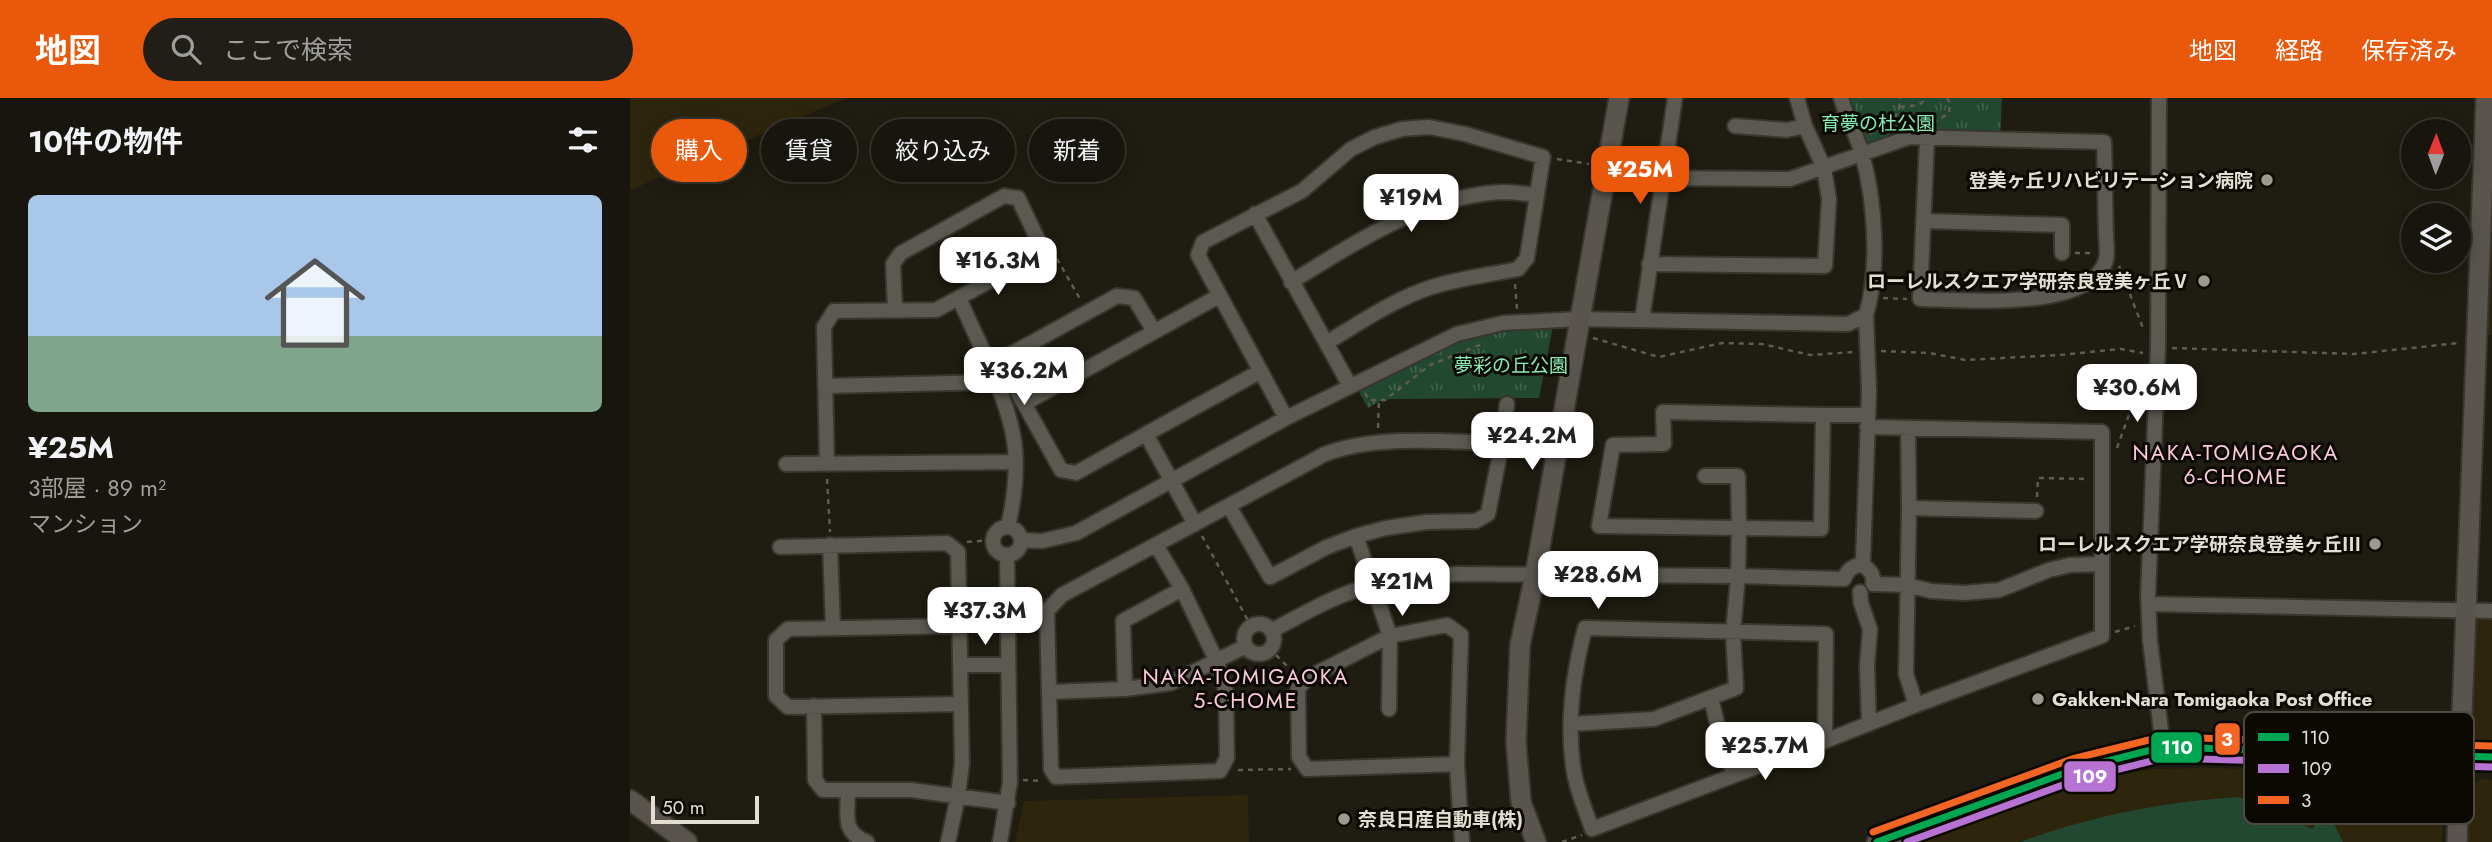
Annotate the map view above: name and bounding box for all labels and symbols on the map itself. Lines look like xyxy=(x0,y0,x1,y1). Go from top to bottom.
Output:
park label: 育夢の杜公園 xyxy=(1821,110,1935,137)
north arrow xyxy=(2401,119,2471,189)
pin: ¥25M xyxy=(1599,146,1681,206)
place label: 登美ヶ丘リハビリテーション病院 xyxy=(1968,167,2253,194)
marker: 登美ヶ丘リハビリテーション病院 xyxy=(2259,172,2275,188)
pin: ¥19M xyxy=(1370,174,1452,234)
pin: ¥16.3M xyxy=(941,238,1055,297)
place label: ローレルスクエア学研奈良登美ヶ丘Ⅴ xyxy=(1867,268,2190,295)
marker: ローレルスクエア学研奈良登美ヶ丘Ⅴ xyxy=(2196,273,2212,289)
pin: ¥36.2M xyxy=(967,348,1081,407)
park label: 夢彩の丘公園 xyxy=(1454,352,1568,379)
pin: ¥30.6M xyxy=(2080,364,2194,424)
pin: ¥24.2M xyxy=(1475,412,1589,472)
district label: NAKA-TOMIGAOKA 6-CHOME xyxy=(2133,438,2339,492)
place label: ローレルスクエア学研奈良登美ヶ丘Ⅲ xyxy=(2038,531,2361,558)
marker: ローレルスクエア学研奈良登美ヶ丘Ⅲ xyxy=(2367,536,2383,552)
pin: ¥28.6M xyxy=(1541,552,1655,611)
pin: ¥21M xyxy=(1361,559,1443,618)
pin: ¥37.3M xyxy=(928,588,1042,647)
district label: NAKA-TOMIGAOKA 5-CHOME xyxy=(1143,662,1349,716)
place label: Gakken-Nara Tomigaoka Post Office xyxy=(2052,686,2372,713)
marker: Gakken-Nara Tomigaoka Post Office xyxy=(2030,691,2046,707)
legend xyxy=(2244,712,2474,824)
pin: ¥25.7M xyxy=(1708,722,1822,782)
line badge: 3 xyxy=(2214,722,2241,756)
text: 110 xyxy=(2301,724,2330,751)
text: 3 xyxy=(2221,726,2233,753)
line badge: 110 xyxy=(2150,731,2203,764)
text: 110 xyxy=(2161,734,2193,761)
text: 109 xyxy=(2301,755,2332,782)
line badge: 109 xyxy=(2063,760,2117,793)
text: 109 xyxy=(2073,763,2107,790)
text: 3 xyxy=(2301,787,2311,814)
scale bar xyxy=(651,793,760,825)
place label: 奈良日産自動車(株) xyxy=(1358,806,1523,833)
marker: 奈良日産自動車(株) xyxy=(1336,811,1352,827)

